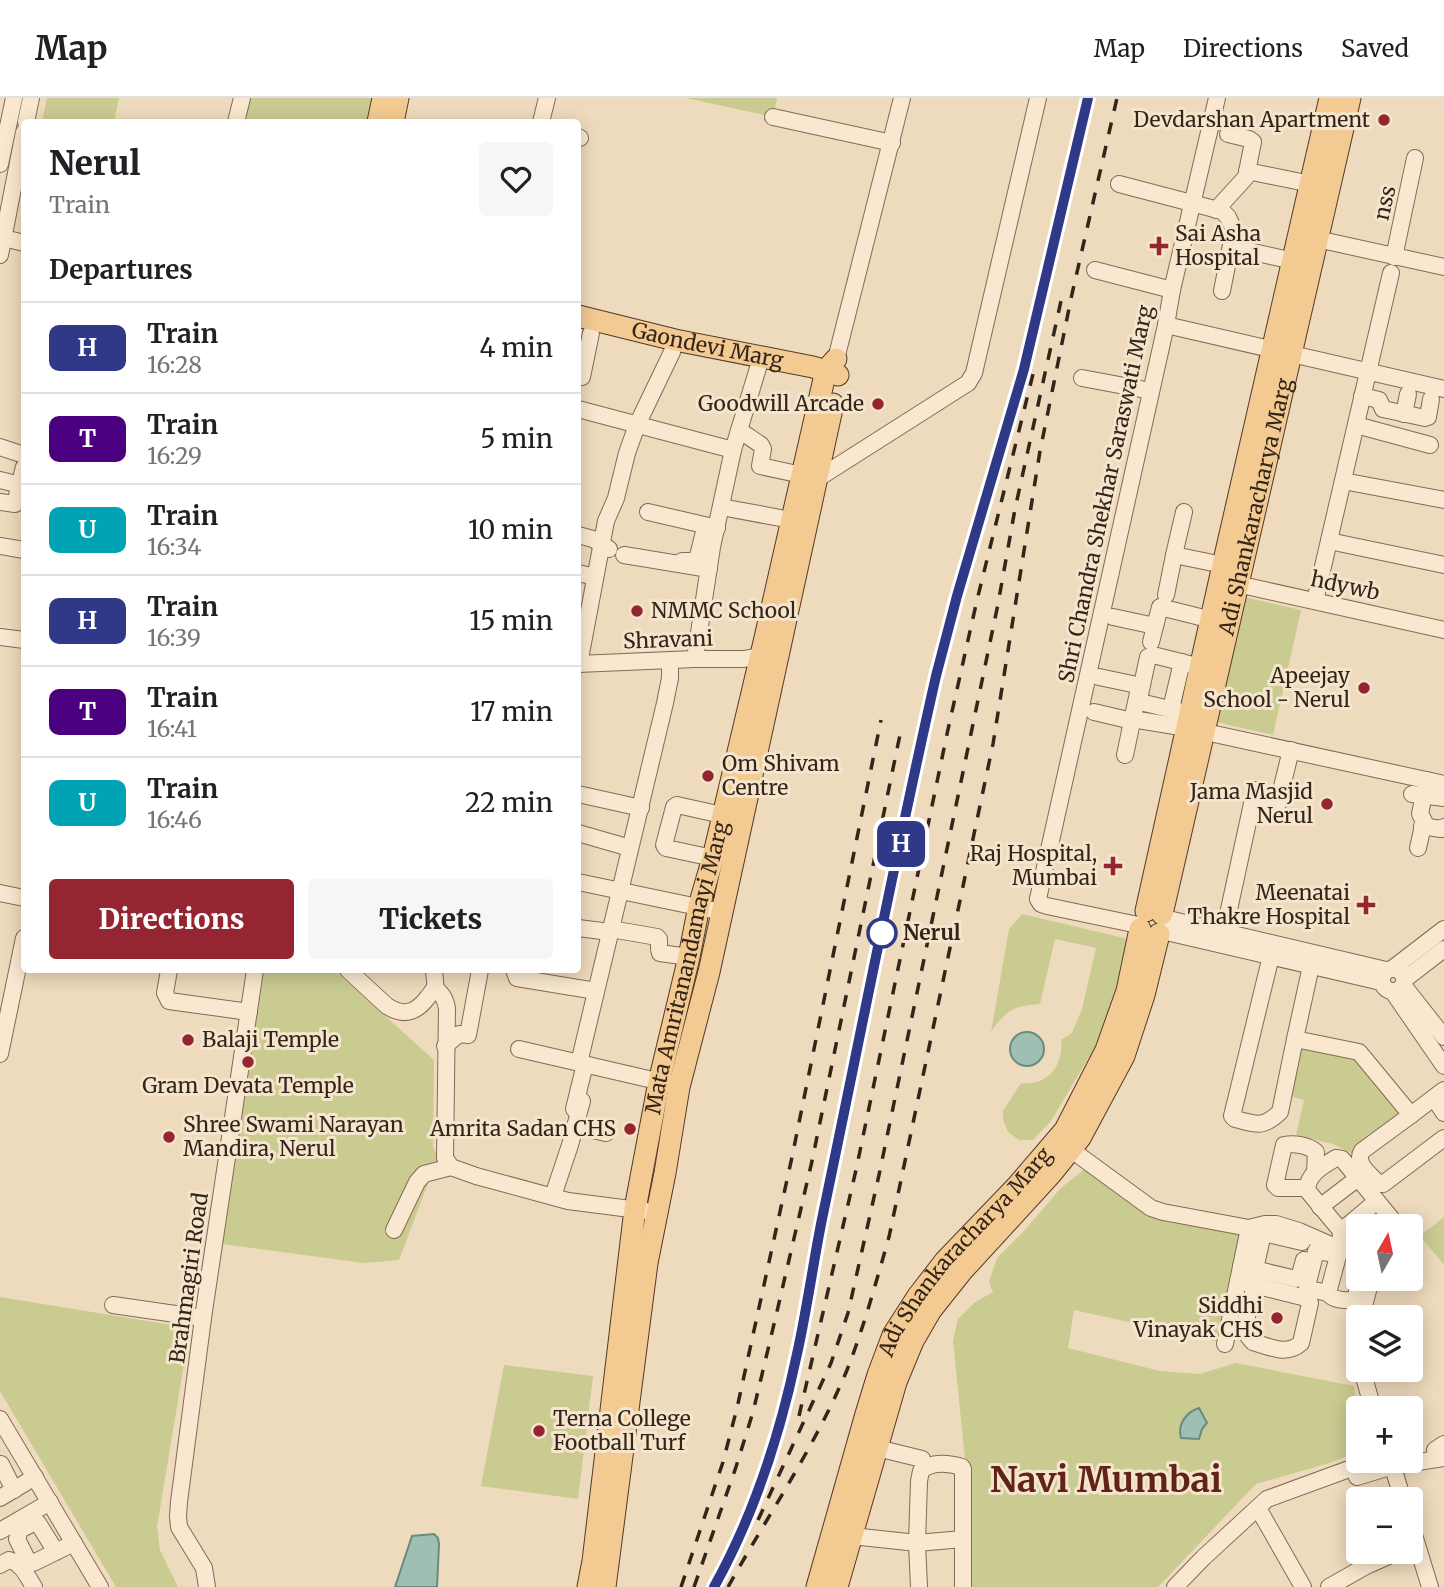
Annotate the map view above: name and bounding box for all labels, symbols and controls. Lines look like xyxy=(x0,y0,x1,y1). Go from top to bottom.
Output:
text: Map xyxy=(35,28,108,69)
text: Map xyxy=(1094,33,1145,64)
text: Directions xyxy=(1183,33,1303,64)
text: Saved xyxy=(1341,33,1409,64)
place label: Devdarshan Apartment xyxy=(1133,106,1370,133)
marker: Devdarshan Apartment xyxy=(1376,112,1392,128)
button: heart xyxy=(479,142,553,216)
text: Nerul xyxy=(49,143,140,184)
street label: nss xyxy=(1367,183,1402,223)
text: Train xyxy=(49,190,110,219)
place label: Sai Asha Hospital xyxy=(1175,220,1261,271)
marker: Sai Asha Hospital xyxy=(1149,236,1169,256)
text: Departures xyxy=(49,253,193,286)
street label: Shri Chandra Shekhar Saraswati Marg xyxy=(1052,302,1159,685)
street label: Gaondevi Marg xyxy=(629,316,786,374)
text: Train xyxy=(147,317,218,350)
text: 4 min xyxy=(479,331,553,364)
text: H xyxy=(78,332,97,363)
text: 16:28 xyxy=(147,350,202,379)
street label: Adi Shankaracharya Marg xyxy=(1212,375,1298,639)
place label: Goodwill Arcade xyxy=(698,390,864,417)
marker: Goodwill Arcade xyxy=(870,396,886,412)
text: Train xyxy=(147,408,218,441)
text: 5 min xyxy=(480,422,553,455)
text: T xyxy=(79,423,96,454)
text: 16:29 xyxy=(147,441,202,470)
text: Train xyxy=(147,499,218,532)
text: 10 min xyxy=(468,513,553,546)
text: U xyxy=(79,514,96,545)
text: 16:34 xyxy=(147,532,202,561)
street label: hdywb xyxy=(1308,565,1382,606)
text: Train xyxy=(147,590,218,623)
place label: NMMC School xyxy=(651,597,797,624)
marker: NMMC School xyxy=(629,603,645,619)
text: 15 min xyxy=(469,604,553,637)
text: H xyxy=(78,605,97,636)
text: 16:39 xyxy=(147,623,201,652)
street label: Shravani xyxy=(622,624,714,655)
place label: Apeejay School - Nerul xyxy=(1203,662,1351,713)
marker: Apeejay School - Nerul xyxy=(1356,680,1372,696)
text: Train xyxy=(147,681,218,714)
text: 17 min xyxy=(470,695,553,728)
text: T xyxy=(79,696,96,727)
text: 16:41 xyxy=(147,714,197,743)
place label: Om Shivam Centre xyxy=(722,750,840,801)
marker: Om Shivam Centre xyxy=(700,768,716,784)
text: Train xyxy=(147,772,218,805)
place label: Jama Masjid Nerul xyxy=(1189,778,1313,829)
text: 22 min xyxy=(465,786,553,819)
text: U xyxy=(79,787,96,818)
marker: Jama Masjid Nerul xyxy=(1319,796,1335,812)
text: 16:46 xyxy=(147,805,202,834)
street label: Mata Amritanandamayi Marg xyxy=(639,818,734,1116)
line badge: H xyxy=(878,821,924,867)
text: H xyxy=(891,828,911,859)
place label: Raj Hospital, Mumbai xyxy=(970,840,1097,891)
marker: Raj Hospital, Mumbai xyxy=(1103,856,1123,876)
button: Directions xyxy=(49,879,294,959)
button: Tickets xyxy=(308,879,553,959)
place label: Meenatai Thakre Hospital xyxy=(1187,879,1350,930)
marker: Meenatai Thakre Hospital xyxy=(1356,895,1376,915)
marker: Nerul xyxy=(867,918,897,948)
place label: Nerul xyxy=(903,919,961,946)
place label: Balaji Temple xyxy=(202,1026,339,1053)
marker: Balaji Temple xyxy=(180,1032,196,1048)
marker: Gram Devata Temple xyxy=(240,1054,256,1070)
place label: Gram Devata Temple xyxy=(142,1072,354,1099)
place label: Shree Swami Narayan Mandira, Nerul xyxy=(183,1111,404,1162)
place label: Amrita Sadan CHS xyxy=(429,1115,616,1142)
marker: Amrita Sadan CHS xyxy=(622,1121,638,1137)
marker: Shree Swami Narayan Mandira, Nerul xyxy=(161,1129,177,1145)
street label: Adi Shankaracharya Marg xyxy=(872,1141,1057,1361)
street label: Brahmagiri Road xyxy=(163,1190,214,1365)
north arrow xyxy=(1346,1214,1423,1292)
map controls xyxy=(1346,1214,1423,1564)
place label: Siddhi Vinayak CHS xyxy=(1132,1292,1263,1343)
button: layers xyxy=(1346,1305,1423,1382)
marker: Siddhi Vinayak CHS xyxy=(1269,1310,1285,1326)
button: + xyxy=(1346,1396,1423,1473)
place label: Terna College Football Turf xyxy=(553,1405,691,1456)
marker: Terna College Football Turf xyxy=(531,1423,547,1439)
district label: Navi Mumbai xyxy=(990,1458,1222,1502)
button: − xyxy=(1346,1487,1423,1564)

